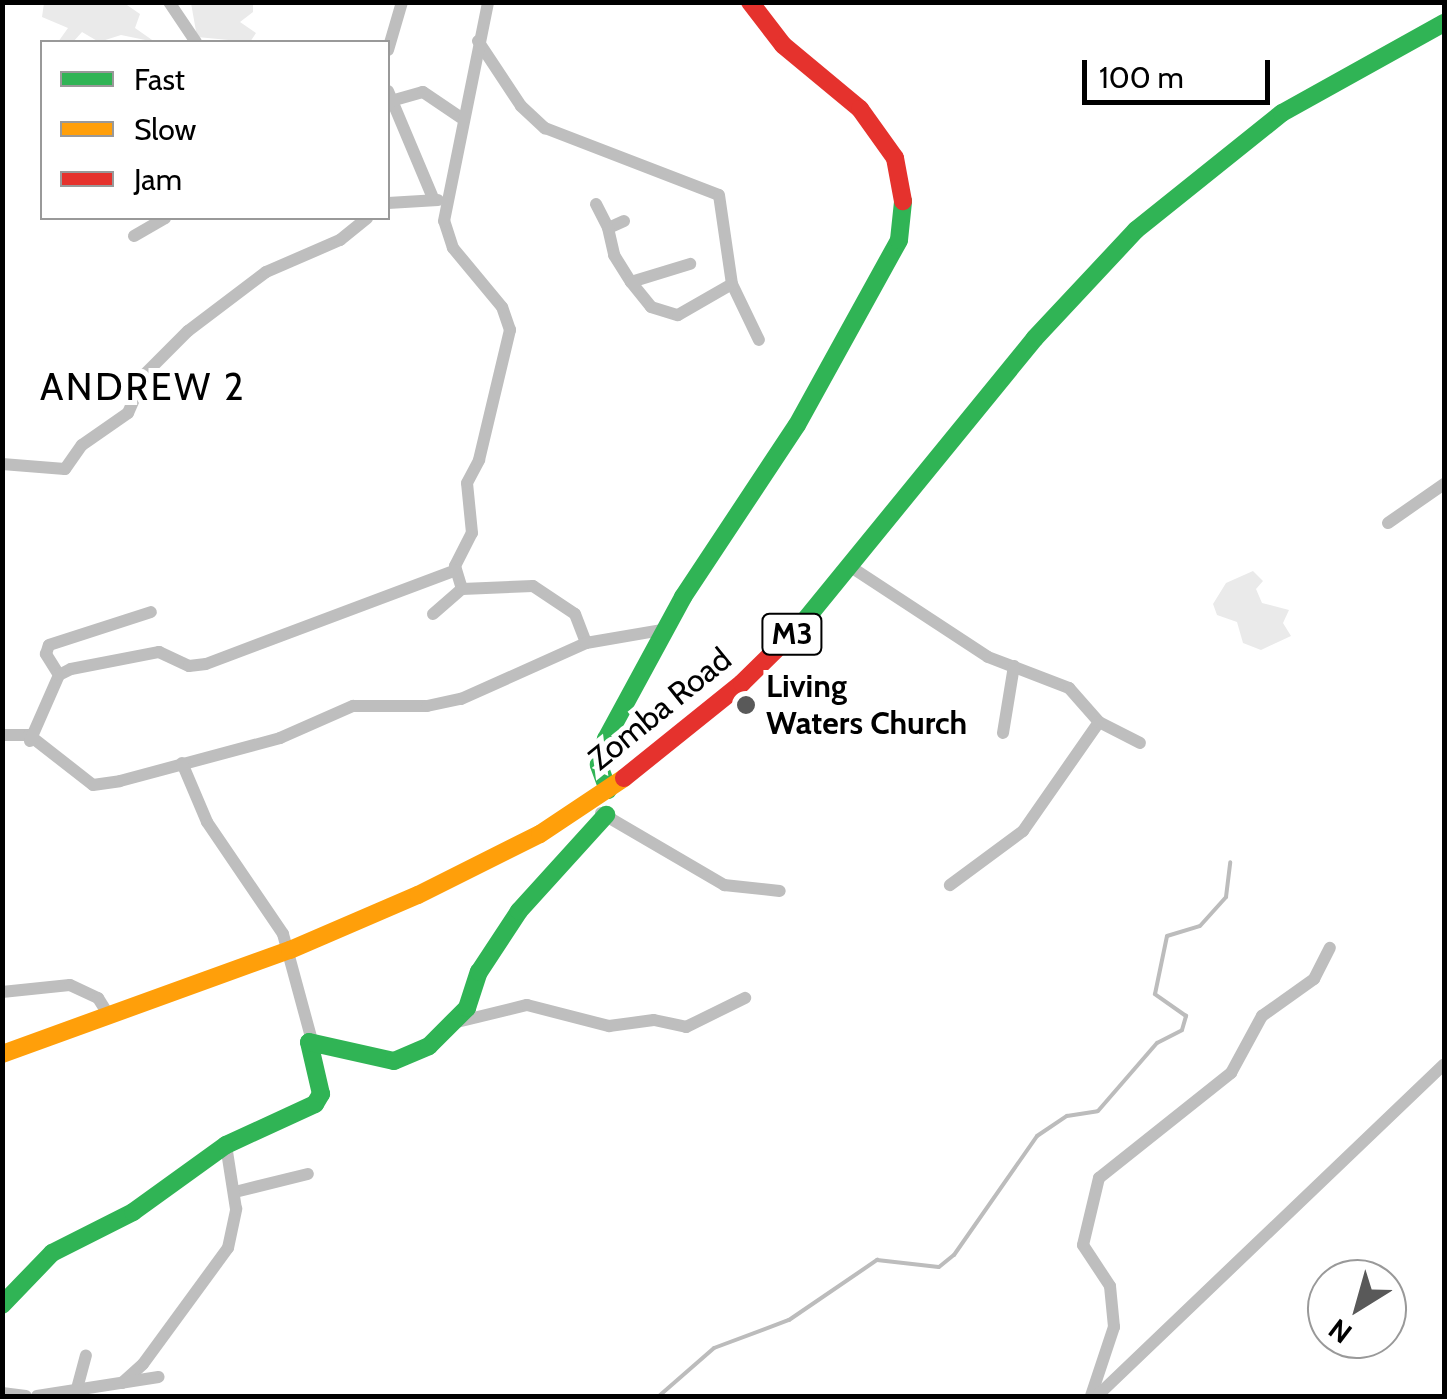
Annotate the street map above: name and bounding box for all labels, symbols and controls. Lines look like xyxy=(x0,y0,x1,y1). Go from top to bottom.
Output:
legend xyxy=(40,40,390,220)
scale bar xyxy=(1087,40,1274,102)
text: 100 m xyxy=(1099,59,1184,96)
text: Fast xyxy=(134,61,185,98)
text: Slow xyxy=(134,111,196,148)
text: Jam xyxy=(134,161,182,198)
district label: ANDREW 2 xyxy=(40,364,246,410)
road number: M3 xyxy=(760,609,824,659)
street label: Zomba Road xyxy=(581,640,739,778)
place label: Living Waters Church xyxy=(766,668,967,743)
marker: Living Waters Church xyxy=(735,694,757,716)
north arrow xyxy=(1307,1259,1407,1359)
text: N xyxy=(1322,1312,1358,1351)

